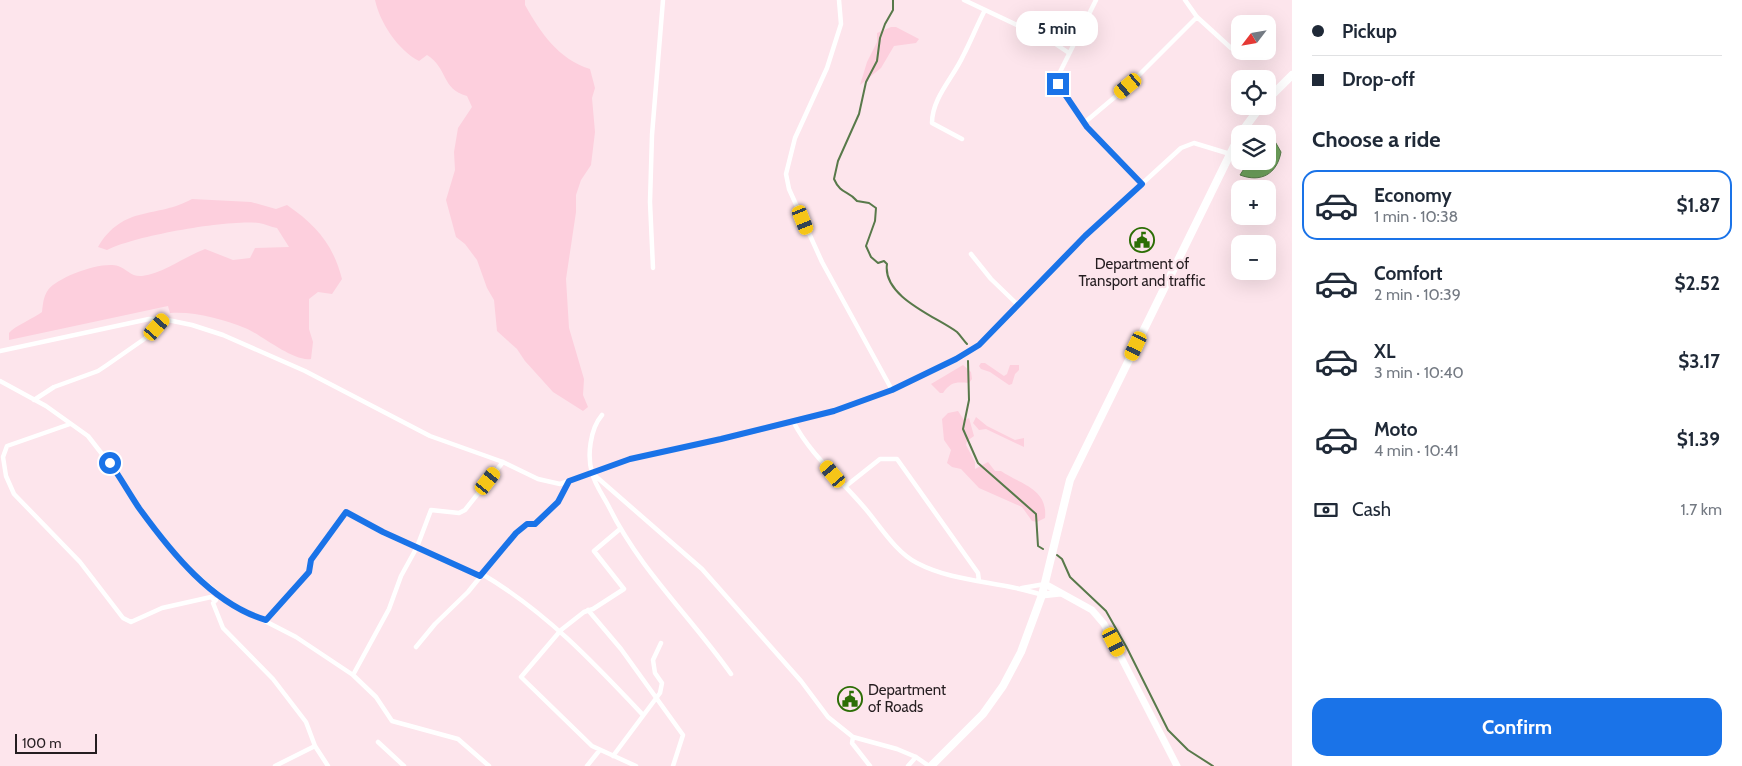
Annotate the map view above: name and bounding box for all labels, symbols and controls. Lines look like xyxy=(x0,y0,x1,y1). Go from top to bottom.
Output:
callout: 5 min xyxy=(1017,12,1099,46)
north arrow xyxy=(1231,15,1276,60)
map controls xyxy=(1231,15,1276,280)
text: 5 min xyxy=(1038,19,1076,38)
text: Pickup xyxy=(1342,20,1397,43)
text: Drop-off xyxy=(1342,68,1415,91)
button: locate xyxy=(1231,70,1276,115)
car xyxy=(1111,71,1144,101)
route end xyxy=(1047,73,1069,95)
button: layers xyxy=(1231,125,1276,170)
text: Choose a ride xyxy=(1312,126,1441,153)
button: + xyxy=(1231,180,1276,225)
icon: car xyxy=(1314,183,1359,228)
text: Economy xyxy=(1374,184,1452,207)
text: $1.87 xyxy=(1677,194,1720,217)
car xyxy=(790,203,815,237)
text: 1 min · 10:38 xyxy=(1374,207,1458,226)
public building icon: Department of Transport and traffic xyxy=(1129,227,1155,253)
button: − xyxy=(1231,235,1276,280)
place label: Department of Transport and traffic xyxy=(1079,255,1206,290)
icon: car xyxy=(1314,261,1359,306)
text: Comfort xyxy=(1374,262,1443,285)
text: $2.52 xyxy=(1674,272,1720,295)
text: 2 min · 10:39 xyxy=(1374,285,1461,304)
car xyxy=(141,311,172,343)
car xyxy=(1122,329,1149,363)
icon: car xyxy=(1314,339,1359,384)
text: XL xyxy=(1374,340,1395,363)
text: $3.17 xyxy=(1678,350,1720,373)
text: 3 min · 10:40 xyxy=(1374,363,1464,382)
icon: car xyxy=(1314,417,1359,462)
text: Moto xyxy=(1374,418,1418,441)
text: $1.39 xyxy=(1677,428,1720,451)
text: 4 min · 10:41 xyxy=(1374,441,1458,460)
route start xyxy=(99,452,121,474)
car xyxy=(817,458,848,490)
car xyxy=(472,465,503,497)
icon: cash xyxy=(1312,496,1340,524)
text: Cash xyxy=(1352,498,1391,521)
text: 1.7 km xyxy=(1681,500,1722,519)
car xyxy=(1100,625,1127,659)
place label: Department of Roads xyxy=(868,681,946,716)
public building icon: Department of Roads xyxy=(837,686,863,712)
button: Confirm xyxy=(1312,698,1722,756)
scale bar xyxy=(15,731,98,754)
text: 100 m xyxy=(22,734,62,752)

